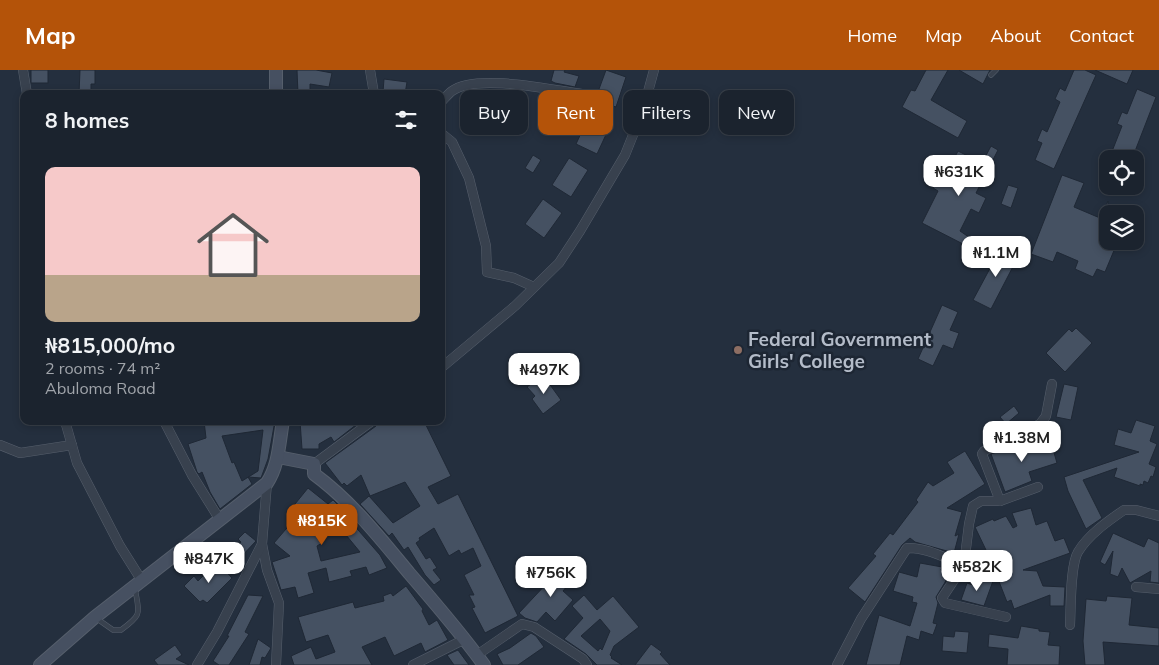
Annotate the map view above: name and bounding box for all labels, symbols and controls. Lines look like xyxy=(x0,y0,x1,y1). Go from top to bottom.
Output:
text: Map xyxy=(25,20,76,50)
text: Home xyxy=(847,24,897,47)
text: Map xyxy=(925,24,962,47)
text: About xyxy=(990,24,1041,47)
text: Contact xyxy=(1069,24,1134,47)
chip: Buy xyxy=(460,90,528,135)
chip: Rent xyxy=(538,90,613,135)
chip: Filters xyxy=(623,90,709,135)
chip: New xyxy=(719,90,794,135)
icon: filters xyxy=(392,106,420,134)
text: 8 homes xyxy=(45,107,129,133)
map controls xyxy=(1099,150,1144,250)
button: locate xyxy=(1099,150,1144,195)
pin: ₦631K xyxy=(924,154,994,197)
text: ₦631K xyxy=(934,161,984,181)
icon: home xyxy=(188,200,278,290)
button: layers xyxy=(1099,205,1144,250)
pin: ₦1.1M xyxy=(961,236,1031,278)
text: ₦1.1M xyxy=(973,242,1019,262)
place label: Federal Government Girls' College xyxy=(748,327,931,373)
text: ₦815,000/mo xyxy=(45,332,175,358)
marker: Federal Government Girls' College xyxy=(732,344,744,356)
pin: ₦497K xyxy=(509,352,579,395)
text: 2 rooms · 74 m² xyxy=(45,358,160,378)
text: ₦497K xyxy=(519,359,569,379)
text: Abuloma Road xyxy=(45,378,156,398)
pin: ₦1.38M xyxy=(981,420,1063,463)
text: ₦1.38M xyxy=(994,427,1050,447)
pin: ₦815K xyxy=(287,504,357,546)
text: ₦815K xyxy=(297,510,347,530)
pin: ₦847K xyxy=(174,542,244,584)
text: ₦847K xyxy=(184,548,234,568)
pin: ₦582K xyxy=(942,550,1012,592)
pin: ₦756K xyxy=(516,556,586,598)
text: ₦582K xyxy=(952,556,1002,576)
text: ₦756K xyxy=(526,562,576,582)

